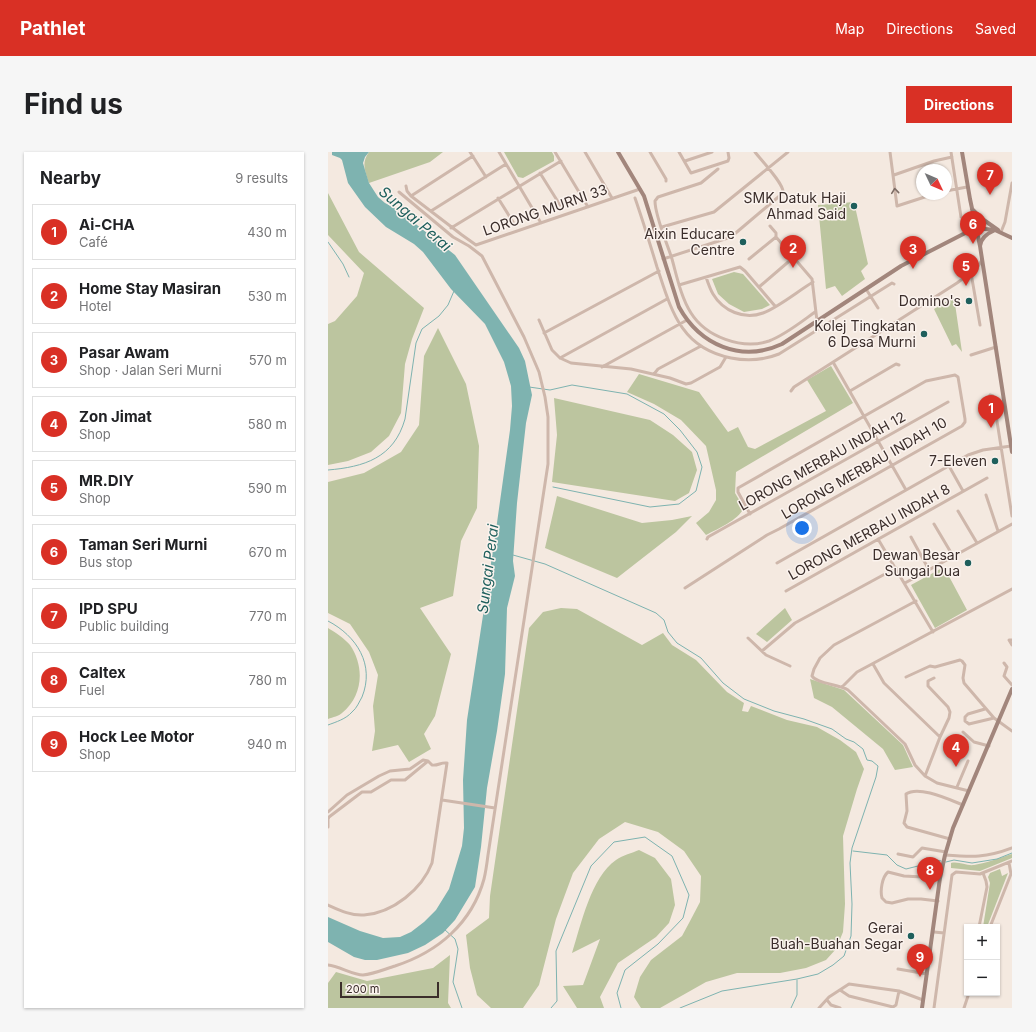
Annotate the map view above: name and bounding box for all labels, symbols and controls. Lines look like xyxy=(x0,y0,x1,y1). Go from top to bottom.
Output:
text: Pathlet xyxy=(20,17,85,40)
text: Map xyxy=(835,20,864,37)
text: Directions xyxy=(886,20,953,37)
text: Saved xyxy=(975,20,1016,37)
button: Directions xyxy=(906,86,1012,123)
text: Find us xyxy=(24,87,123,121)
pin: 7 xyxy=(977,162,1003,195)
north arrow xyxy=(916,164,952,200)
text: Nearby xyxy=(40,168,101,188)
text: 9 results xyxy=(235,170,288,186)
street label: LORONG MURNI 33 xyxy=(480,180,609,239)
water label: Sungai Perai xyxy=(375,182,456,256)
one-way arrow xyxy=(891,188,900,194)
place label: SMK Datuk Haji Ahmad Said xyxy=(744,189,846,222)
marker: SMK Datuk Haji Ahmad Said xyxy=(849,201,859,211)
pin: 6 xyxy=(960,211,986,244)
text: Ai-CHA xyxy=(79,215,135,234)
text: 1 xyxy=(51,224,57,240)
text: 430 m xyxy=(247,224,287,240)
place label: Aixin Educare Centre xyxy=(644,225,735,258)
text: Café xyxy=(79,234,108,250)
pin: 2 xyxy=(780,235,806,268)
pin: 3 xyxy=(900,236,926,269)
marker: Aixin Educare Centre xyxy=(738,237,748,247)
pin: 5 xyxy=(953,253,979,286)
text: Home Stay Masiran xyxy=(79,279,221,298)
text: 2 xyxy=(50,288,58,304)
text: 530 m xyxy=(248,288,287,304)
place label: Domino's xyxy=(899,292,961,309)
marker: Domino's xyxy=(964,296,974,306)
text: Hotel xyxy=(79,298,111,314)
place label: Kolej Tingkatan 6 Desa Murni xyxy=(814,317,916,350)
marker: Kolej Tingkatan 6 Desa Murni xyxy=(919,329,929,339)
text: Pasar Awam xyxy=(79,343,169,362)
text: 3 xyxy=(50,352,58,368)
text: 570 m xyxy=(249,352,287,368)
text: Shop · Jalan Seri Murni xyxy=(79,362,222,378)
pin: 1 xyxy=(978,395,1004,428)
text: Zon Jimat xyxy=(79,407,152,426)
street label: LORONG MERBAU INDAH 12 xyxy=(735,408,908,514)
street label: LORONG MERBAU INDAH 10 xyxy=(778,413,950,522)
text: 4 xyxy=(50,416,58,432)
text: 580 m xyxy=(248,416,287,432)
text: Shop xyxy=(79,426,111,442)
place label: 7-Eleven xyxy=(929,452,987,469)
marker: 7-Eleven xyxy=(990,456,1000,466)
text: MR.DIY xyxy=(79,471,134,490)
text: 5 xyxy=(50,480,58,496)
text: 590 m xyxy=(248,480,287,496)
street label: LORONG MERBAU INDAH 8 xyxy=(785,480,953,583)
text: Shop xyxy=(79,490,111,506)
your location xyxy=(792,518,812,538)
water label: Sungai Perai xyxy=(473,523,502,615)
text: Taman Seri Murni xyxy=(79,535,207,554)
text: 6 xyxy=(50,544,58,560)
text: 670 m xyxy=(249,544,287,560)
place label: Dewan Besar Sungai Dua xyxy=(873,546,960,579)
text: Bus stop xyxy=(79,554,132,570)
marker: Dewan Besar Sungai Dua xyxy=(963,558,973,568)
text: IPD SPU xyxy=(79,599,138,618)
text: 7 xyxy=(50,608,58,624)
text: 770 m xyxy=(249,608,287,624)
text: Public building xyxy=(79,618,169,634)
text: Caltex xyxy=(79,663,126,682)
text: 8 xyxy=(50,672,58,688)
text: 780 m xyxy=(249,672,287,688)
text: Fuel xyxy=(79,682,105,698)
text: Hock Lee Motor xyxy=(79,727,194,746)
pin: 4 xyxy=(943,734,969,767)
text: 9 xyxy=(50,736,58,752)
text: 940 m xyxy=(247,736,287,752)
text: Shop xyxy=(79,746,111,762)
pin: 8 xyxy=(917,857,943,890)
place label: Gerai Buah-Buahan Segar xyxy=(770,919,903,952)
map controls xyxy=(964,924,1000,996)
button: + xyxy=(964,924,1000,960)
marker: Gerai Buah-Buahan Segar xyxy=(906,931,916,941)
pin: 9 xyxy=(907,944,933,977)
button: − xyxy=(964,960,1000,996)
scale bar xyxy=(340,980,439,999)
text: 200 m xyxy=(346,982,379,996)

